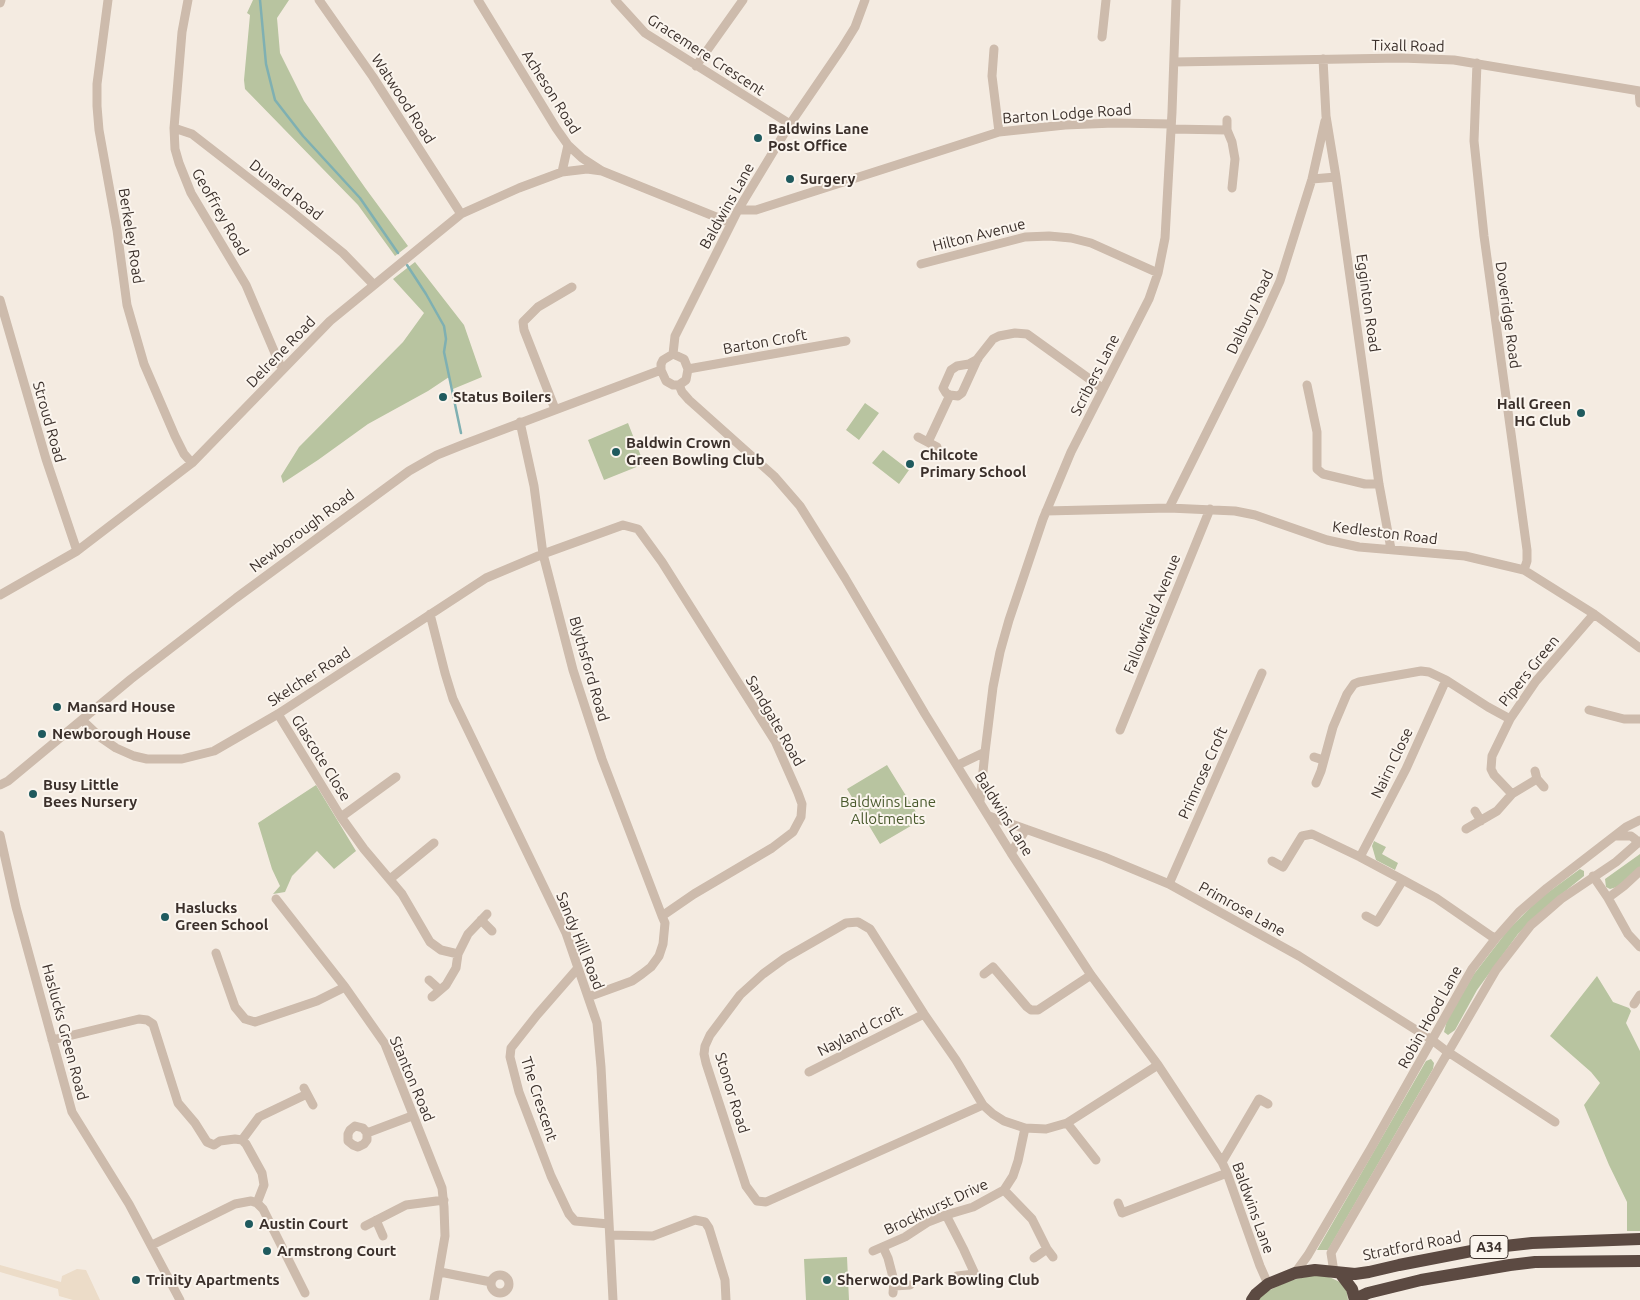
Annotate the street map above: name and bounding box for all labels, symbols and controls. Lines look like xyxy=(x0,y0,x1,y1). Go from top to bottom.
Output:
street label: Gracemere Crescent xyxy=(644,10,768,100)
street label: Tixall Road xyxy=(1371,36,1445,56)
street label: Acheson Road xyxy=(518,47,584,137)
street label: Watwood Road xyxy=(367,51,439,147)
street label: Barton Lodge Road xyxy=(1002,100,1132,128)
place label: Baldwins Lane Post Office xyxy=(768,120,869,155)
marker: Baldwins Lane Post Office xyxy=(752,132,764,144)
street label: Dunard Road xyxy=(246,156,326,224)
street label: Baldwins Lane xyxy=(696,160,758,252)
street label: Geoffrey Road xyxy=(188,165,252,259)
place label: Surgery xyxy=(800,170,855,188)
marker: Surgery xyxy=(784,173,796,185)
street label: Berkeley Road xyxy=(115,187,147,285)
street label: Hilton Avenue xyxy=(931,215,1027,255)
street label: Egginton Road xyxy=(1352,253,1384,353)
street label: Doveridge Road xyxy=(1492,260,1524,370)
street label: Dalbury Road xyxy=(1223,267,1277,357)
street label: Delrene Road xyxy=(243,313,319,391)
street label: Barton Croft xyxy=(722,326,808,358)
street label: Scribers Lane xyxy=(1067,331,1123,419)
street label: Stroud Road xyxy=(29,379,69,465)
place label: Status Boilers xyxy=(453,388,551,406)
marker: Status Boilers xyxy=(437,391,449,403)
place label: Hall Green HG Club xyxy=(1497,395,1571,430)
marker: Hall Green HG Club xyxy=(1575,407,1587,419)
place label: Baldwin Crown Green Bowling Club xyxy=(626,434,764,469)
marker: Baldwin Crown Green Bowling Club xyxy=(610,446,622,458)
place label: Chilcote Primary School xyxy=(920,446,1026,481)
marker: Chilcote Primary School xyxy=(904,458,916,470)
street label: Newborough Road xyxy=(246,486,358,576)
street label: Kedleston Road xyxy=(1331,518,1439,548)
street label: Fallowfield Avenue xyxy=(1120,551,1184,677)
street label: Blythsford Road xyxy=(565,614,613,724)
street label: Pipers Green xyxy=(1495,632,1563,710)
street label: Skelcher Road xyxy=(264,644,354,710)
street label: Sandgate Road xyxy=(742,673,808,769)
place label: Mansard House xyxy=(67,698,175,716)
marker: Mansard House xyxy=(51,701,63,713)
street label: Glascote Close xyxy=(287,712,355,804)
street label: Primrose Croft xyxy=(1175,724,1231,822)
place label: Newborough House xyxy=(52,725,191,743)
street label: Nairn Close xyxy=(1367,725,1417,801)
marker: Newborough House xyxy=(36,728,48,740)
street label: Baldwins Lane xyxy=(971,769,1037,859)
place label: Busy Little Bees Nursery xyxy=(43,776,137,811)
marker: Busy Little Bees Nursery xyxy=(27,788,39,800)
park label: Baldwins Lane Allotments xyxy=(840,793,936,828)
street label: Primrose Lane xyxy=(1196,878,1288,940)
street label: Sandy Hill Road xyxy=(552,890,608,992)
place label: Haslucks Green School xyxy=(175,899,268,934)
marker: Haslucks Green School xyxy=(159,911,171,923)
street label: Haslucks Green Road xyxy=(38,962,92,1102)
street label: Robin Hood Lane xyxy=(1394,962,1466,1072)
street label: Nayland Croft xyxy=(814,1002,906,1060)
street label: Stanton Road xyxy=(386,1034,438,1124)
street label: Stonor Road xyxy=(711,1050,753,1136)
street label: The Crescent xyxy=(517,1054,561,1144)
street label: Baldwins Lane xyxy=(1228,1160,1278,1256)
street label: Brockhurst Drive xyxy=(881,1175,991,1239)
place label: Austin Court xyxy=(259,1215,348,1233)
marker: Austin Court xyxy=(243,1218,255,1230)
street label: Stratford Road xyxy=(1361,1228,1463,1264)
road number: A34 xyxy=(1470,1236,1508,1258)
place label: Armstrong Court xyxy=(277,1242,396,1260)
marker: Armstrong Court xyxy=(261,1245,273,1257)
place label: Trinity Apartments xyxy=(146,1271,280,1289)
place label: Sherwood Park Bowling Club xyxy=(837,1271,1040,1289)
marker: Trinity Apartments xyxy=(130,1274,142,1286)
marker: Sherwood Park Bowling Club xyxy=(821,1274,833,1286)

